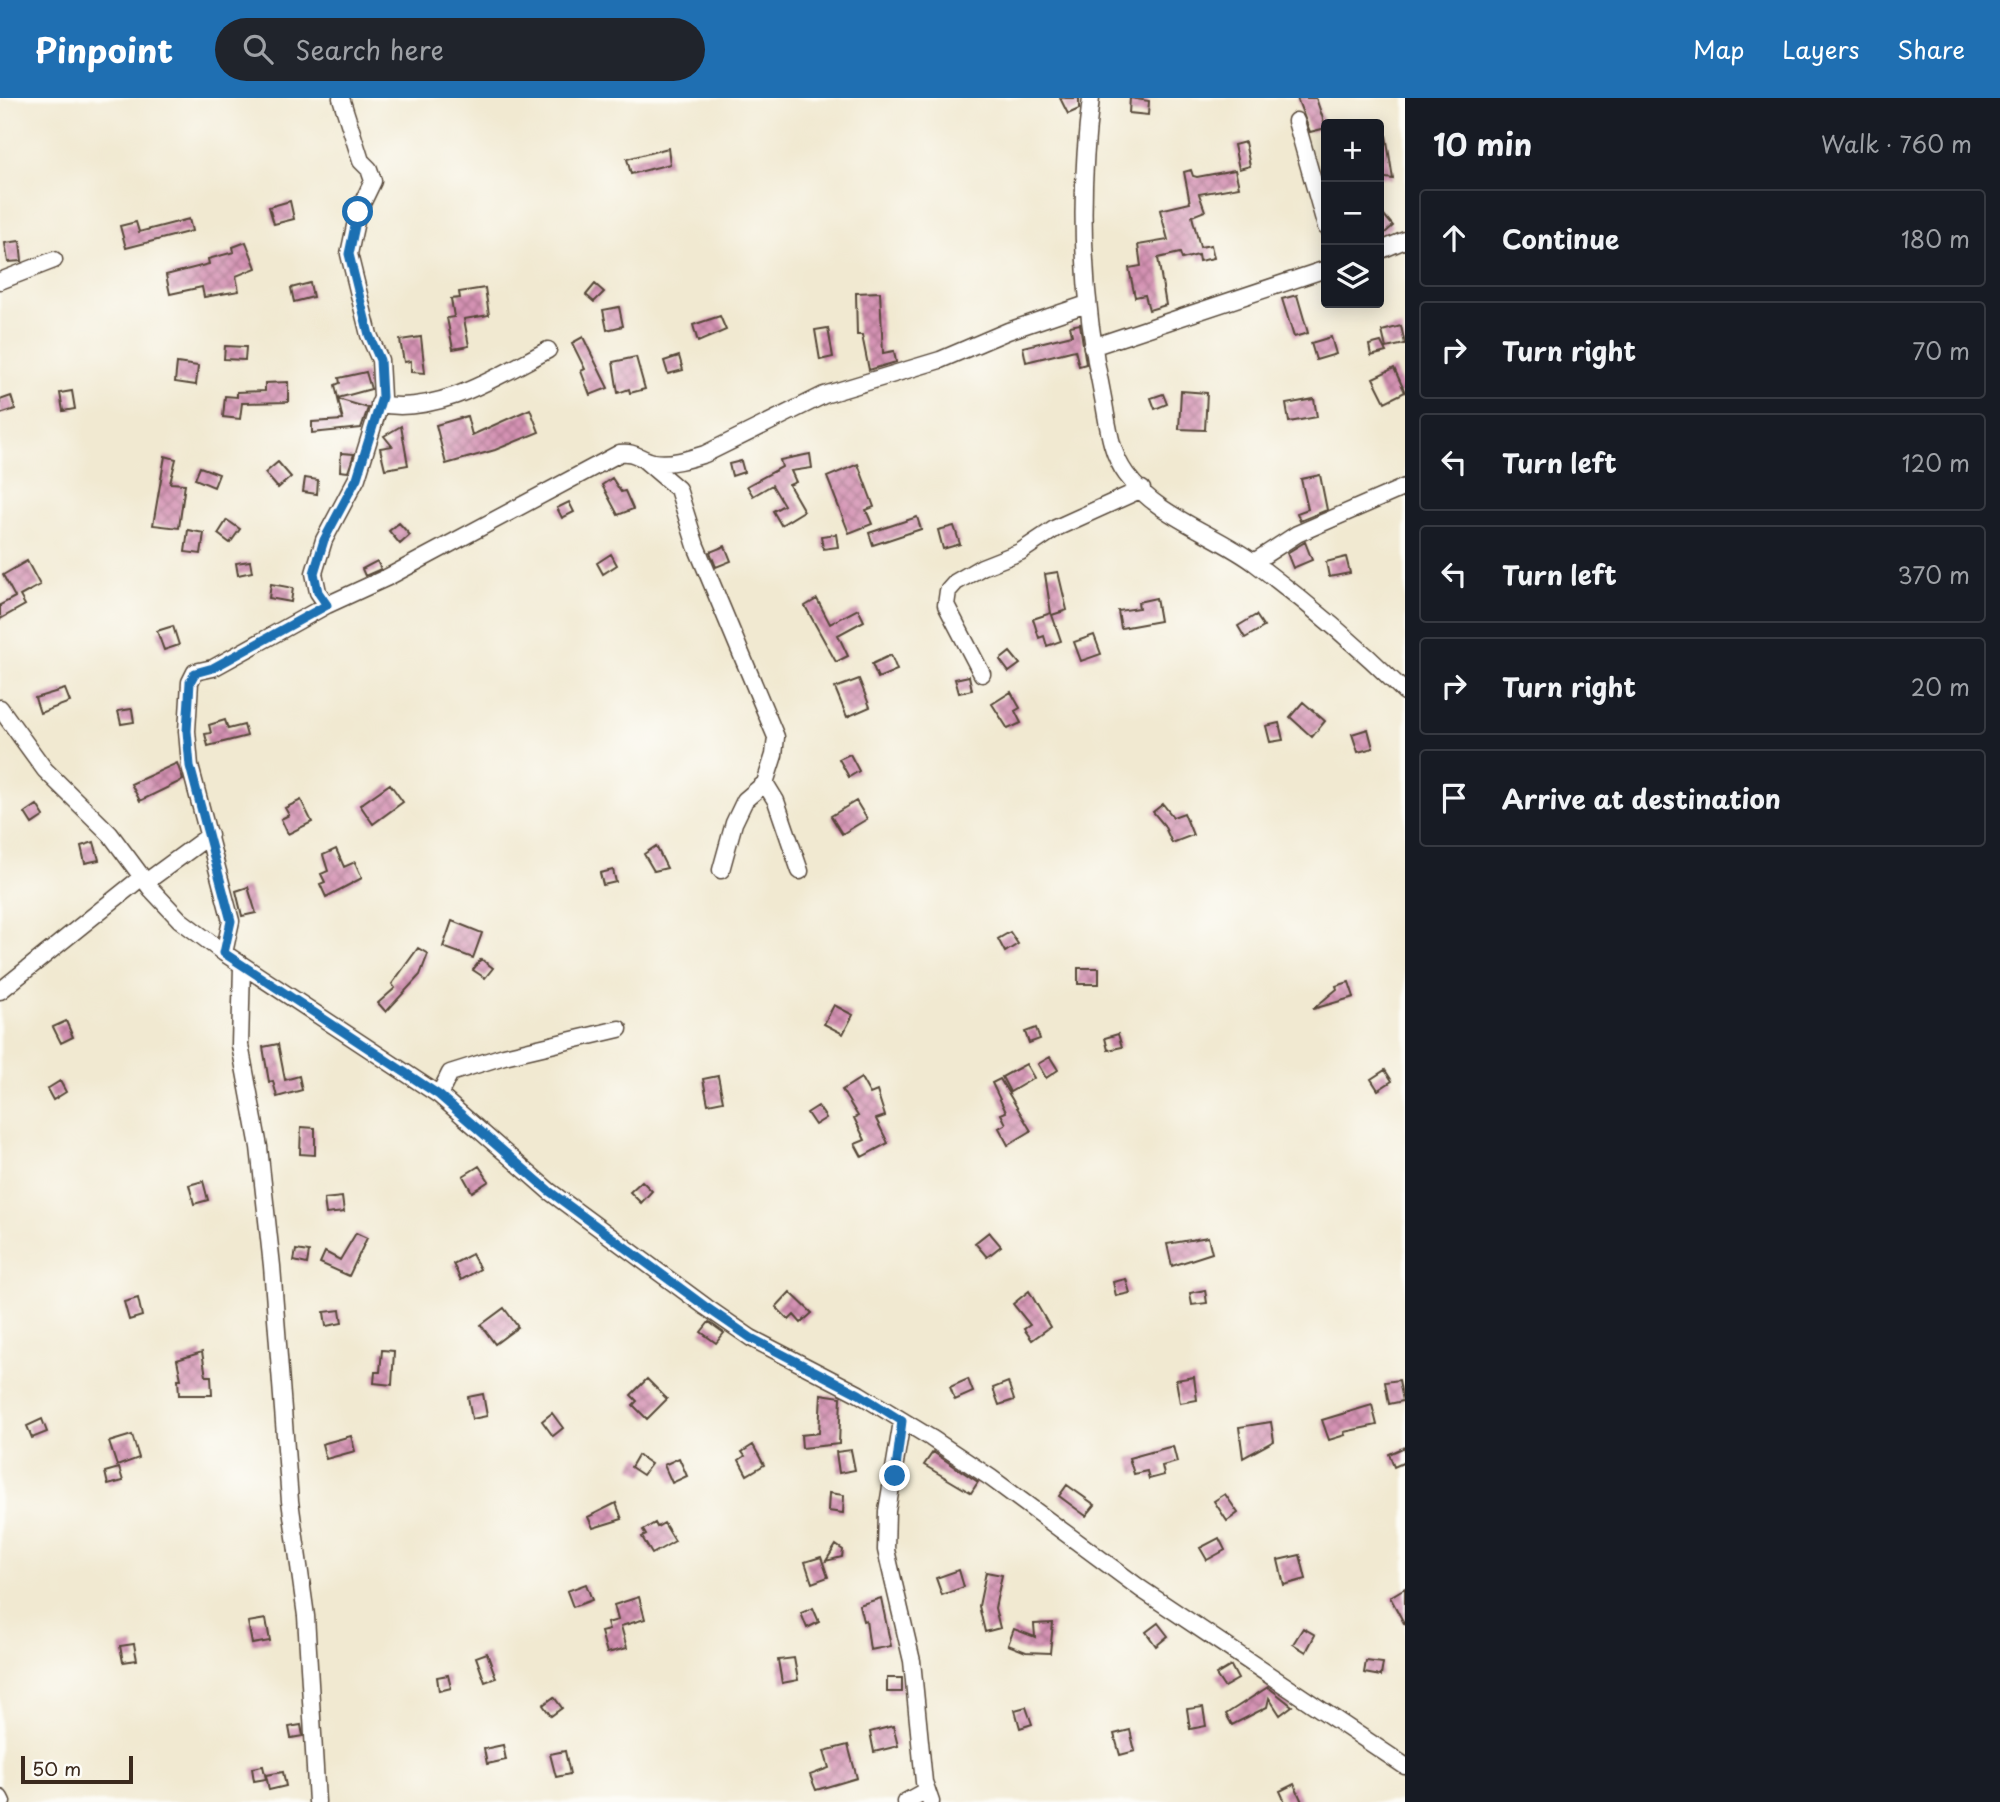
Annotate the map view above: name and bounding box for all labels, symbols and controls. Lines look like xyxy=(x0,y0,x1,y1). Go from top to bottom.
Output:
search box xyxy=(215,18,705,81)
text: Pinpoint xyxy=(35,24,173,74)
icon: search xyxy=(239,30,277,68)
text: Search here xyxy=(295,30,444,69)
text: Map xyxy=(1693,31,1744,67)
text: Layers xyxy=(1782,31,1859,67)
text: Share xyxy=(1897,31,1965,67)
map controls xyxy=(1321,119,1384,308)
button: + xyxy=(1321,119,1384,182)
text: 10 min xyxy=(1433,121,1532,166)
text: Walk · 760 m xyxy=(1821,126,1972,161)
button: − xyxy=(1321,182,1384,245)
route start xyxy=(342,196,373,227)
icon: ahead xyxy=(1435,219,1473,257)
text: Continue xyxy=(1502,219,1619,258)
text: 180 m xyxy=(1901,221,1970,256)
button: layers xyxy=(1321,245,1384,308)
icon: right xyxy=(1435,331,1473,369)
text: Turn right xyxy=(1502,331,1636,370)
text: 70 m xyxy=(1912,333,1970,368)
icon: left xyxy=(1435,443,1473,481)
text: Turn left xyxy=(1502,443,1617,482)
text: 120 m xyxy=(1902,445,1970,480)
icon: left xyxy=(1435,555,1473,593)
text: Turn left xyxy=(1502,555,1617,594)
text: 370 m xyxy=(1897,557,1970,592)
icon: right xyxy=(1435,667,1473,705)
text: Turn right xyxy=(1502,667,1636,706)
text: 20 m xyxy=(1911,669,1970,704)
icon: arrive xyxy=(1435,779,1473,817)
text: Arrive at destination xyxy=(1502,779,1781,818)
route end xyxy=(879,1460,910,1491)
scale bar xyxy=(21,1753,133,1785)
text: 50 m xyxy=(32,1754,81,1782)

